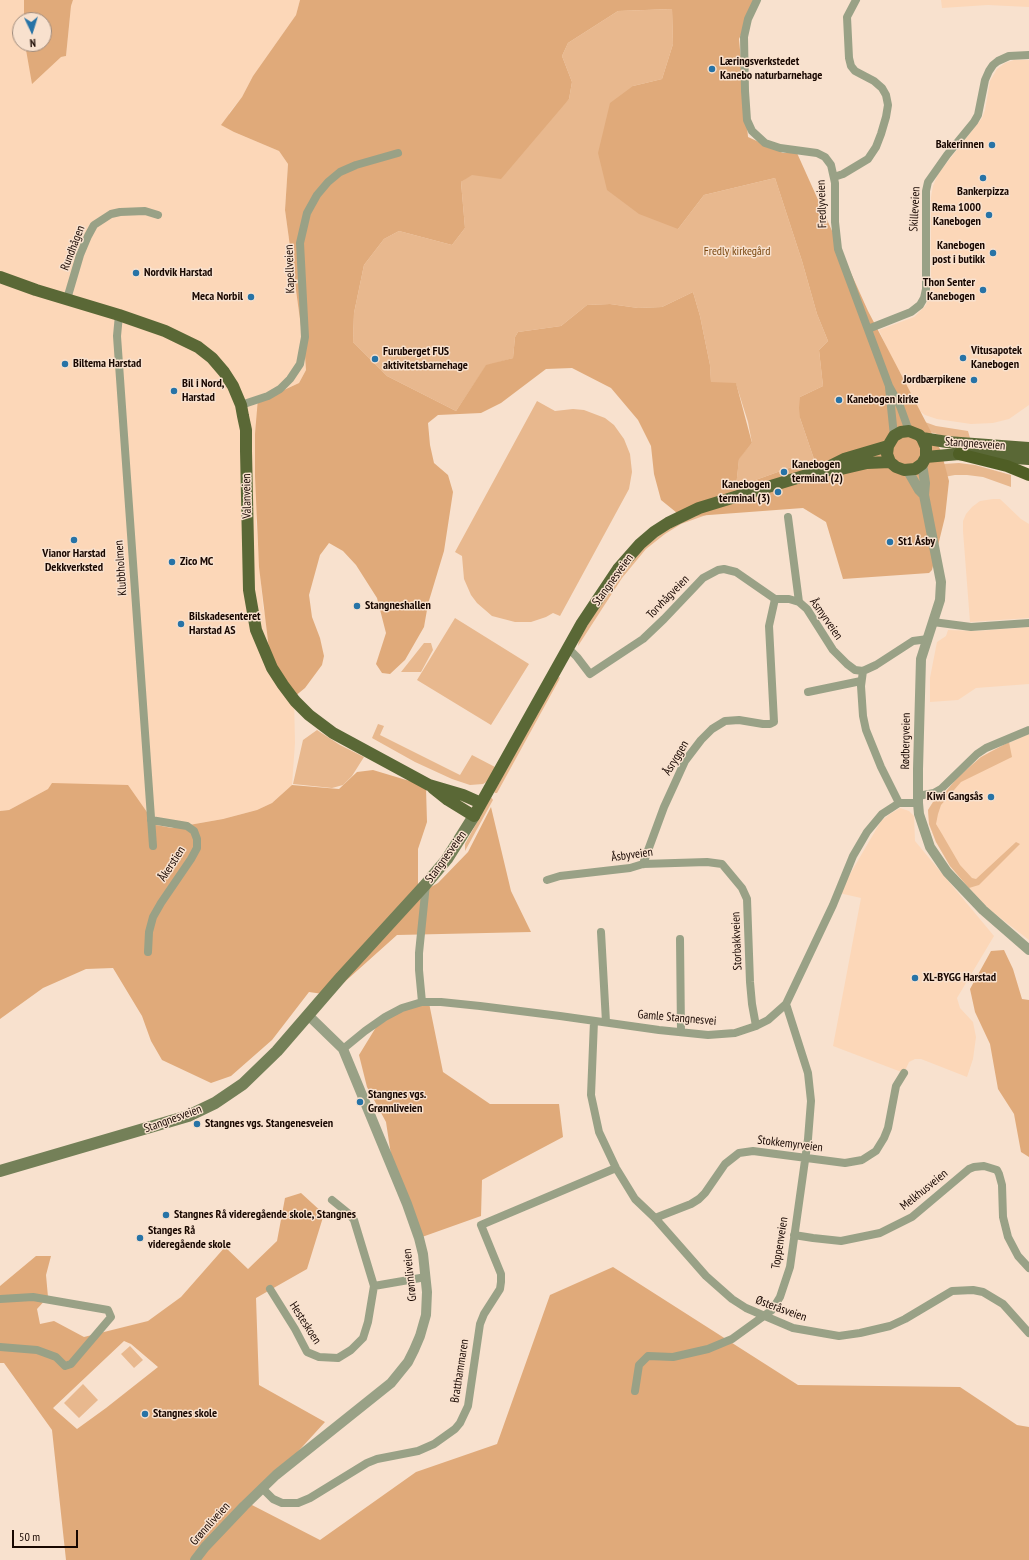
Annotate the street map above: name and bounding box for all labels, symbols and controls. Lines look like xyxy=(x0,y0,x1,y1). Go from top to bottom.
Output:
north arrow xyxy=(12,12,52,52)
text: N xyxy=(29,36,36,50)
place label: Læringsverkstedet Kanebo naturbarnehage xyxy=(720,55,822,83)
marker: Læringsverkstedet Kanebo naturbarnehage xyxy=(707,64,717,74)
place label: Bakerinnen xyxy=(936,138,984,152)
marker: Bakerinnen xyxy=(987,140,997,150)
marker: Bankerpizza xyxy=(978,173,988,183)
street label: Fredlyveien xyxy=(814,180,830,228)
place label: Bankerpizza xyxy=(957,185,1009,199)
street label: Skilleveien xyxy=(907,186,923,232)
place label: Rema 1000 Kanebogen xyxy=(932,201,981,229)
marker: Rema 1000 Kanebogen xyxy=(984,210,994,220)
street label: Rundhågen xyxy=(58,224,88,272)
place label: Kanebogen post i butikk xyxy=(932,239,985,267)
street label: Kapellveien xyxy=(282,244,298,294)
park label: Fredly kirkegård xyxy=(704,245,770,259)
marker: Kanebogen post i butikk xyxy=(988,248,998,258)
place label: Nordvik Harstad xyxy=(144,266,212,280)
marker: Nordvik Harstad xyxy=(131,268,141,278)
place label: Thon Senter Kanebogen xyxy=(923,276,975,304)
marker: Thon Senter Kanebogen xyxy=(978,285,988,295)
place label: Meca Norbil xyxy=(192,290,243,304)
marker: Meca Norbil xyxy=(246,292,256,302)
place label: Vitusapotek Kanebogen xyxy=(971,344,1022,372)
place label: Furuberget FUS aktivitetsbarnehage xyxy=(383,345,468,373)
marker: Vitusapotek Kanebogen xyxy=(958,353,968,363)
marker: Furuberget FUS aktivitetsbarnehage xyxy=(370,354,380,364)
place label: Biltema Harstad xyxy=(73,357,141,371)
marker: Biltema Harstad xyxy=(60,359,70,369)
place label: Jordbærpikene xyxy=(903,373,966,387)
marker: Jordbærpikene xyxy=(969,375,979,385)
place label: Bil i Nord, Harstad xyxy=(182,377,224,405)
marker: Bil i Nord, Harstad xyxy=(169,386,179,396)
place label: Kanebogen kirke xyxy=(847,393,919,407)
marker: Kanebogen kirke xyxy=(834,395,844,405)
street label: Stangnesveien xyxy=(944,435,1006,453)
place label: Kanebogen terminal (2) xyxy=(792,458,843,486)
marker: Kanebogen terminal (2) xyxy=(779,467,789,477)
street label: Valanveien xyxy=(239,473,255,519)
place label: Kanebogen terminal (3) xyxy=(719,478,770,506)
marker: Kanebogen terminal (3) xyxy=(773,487,783,497)
marker: Vianor Harstad Dekkverksted xyxy=(69,535,79,545)
place label: St1 Åsby xyxy=(898,535,935,549)
marker: St1 Åsby xyxy=(885,537,895,547)
street label: Klubbholmen xyxy=(112,540,130,596)
place label: Vianor Harstad Dekkverksted xyxy=(42,547,106,575)
street label: Stangnesveien xyxy=(589,551,637,609)
place label: Zico MC xyxy=(180,555,213,569)
marker: Zico MC xyxy=(167,557,177,567)
street label: Torvhågveien xyxy=(644,572,692,622)
street label: Åsmyrveien xyxy=(806,595,846,643)
place label: Stangneshallen xyxy=(365,599,431,613)
marker: Stangneshallen xyxy=(352,601,362,611)
place label: Bilskadesenteret Harstad AS xyxy=(189,610,261,638)
marker: Bilskadesenteret Harstad AS xyxy=(176,619,186,629)
street label: Rødbergveien xyxy=(898,712,914,770)
street label: Åsryggen xyxy=(660,738,692,778)
place label: Kiwi Gangsås xyxy=(927,790,983,804)
marker: Kiwi Gangsås xyxy=(986,792,996,802)
street label: Stangnesveien xyxy=(422,828,470,886)
street label: Åkerstien xyxy=(155,844,189,884)
street label: Åsbyveien xyxy=(610,845,654,865)
street label: Storbakkveien xyxy=(729,911,745,971)
place label: XL-BYGG Harstad xyxy=(923,971,996,985)
marker: XL-BYGG Harstad xyxy=(910,973,920,983)
street label: Gamle Stangnesvei xyxy=(637,1007,717,1029)
place label: Stangnes vgs. Grønnliveien xyxy=(368,1088,426,1116)
marker: Stangnes vgs. Grønnliveien xyxy=(355,1097,365,1107)
street label: Stangnesveien xyxy=(142,1102,204,1136)
place label: Stangnes vgs. Stangenesveien xyxy=(205,1117,333,1131)
marker: Stangnes vgs. Stangenesveien xyxy=(192,1119,202,1129)
street label: Stokkemyrveien xyxy=(757,1133,823,1155)
street label: Melkhusveien xyxy=(897,1166,951,1214)
place label: Stangnes Rå videregående skole, Stangnes xyxy=(174,1208,356,1222)
marker: Stangnes Rå videregående skole, Stangnes xyxy=(161,1210,171,1220)
street label: Toppenveien xyxy=(769,1216,791,1270)
place label: Stanges Rå videregående skole xyxy=(148,1224,231,1252)
marker: Stanges Rå videregående skole xyxy=(135,1233,145,1243)
street label: Grønnliveien xyxy=(400,1248,420,1302)
street label: Østeråsveien xyxy=(753,1293,809,1325)
street label: Hesteskoen xyxy=(286,1299,324,1347)
street label: Bratthammaren xyxy=(448,1338,472,1404)
place label: Stangnes skole xyxy=(153,1407,217,1421)
marker: Stangnes skole xyxy=(140,1409,150,1419)
street label: Grønnliveien xyxy=(187,1500,233,1548)
scale bar xyxy=(14,1522,80,1548)
text: 50 m xyxy=(19,1529,40,1544)

